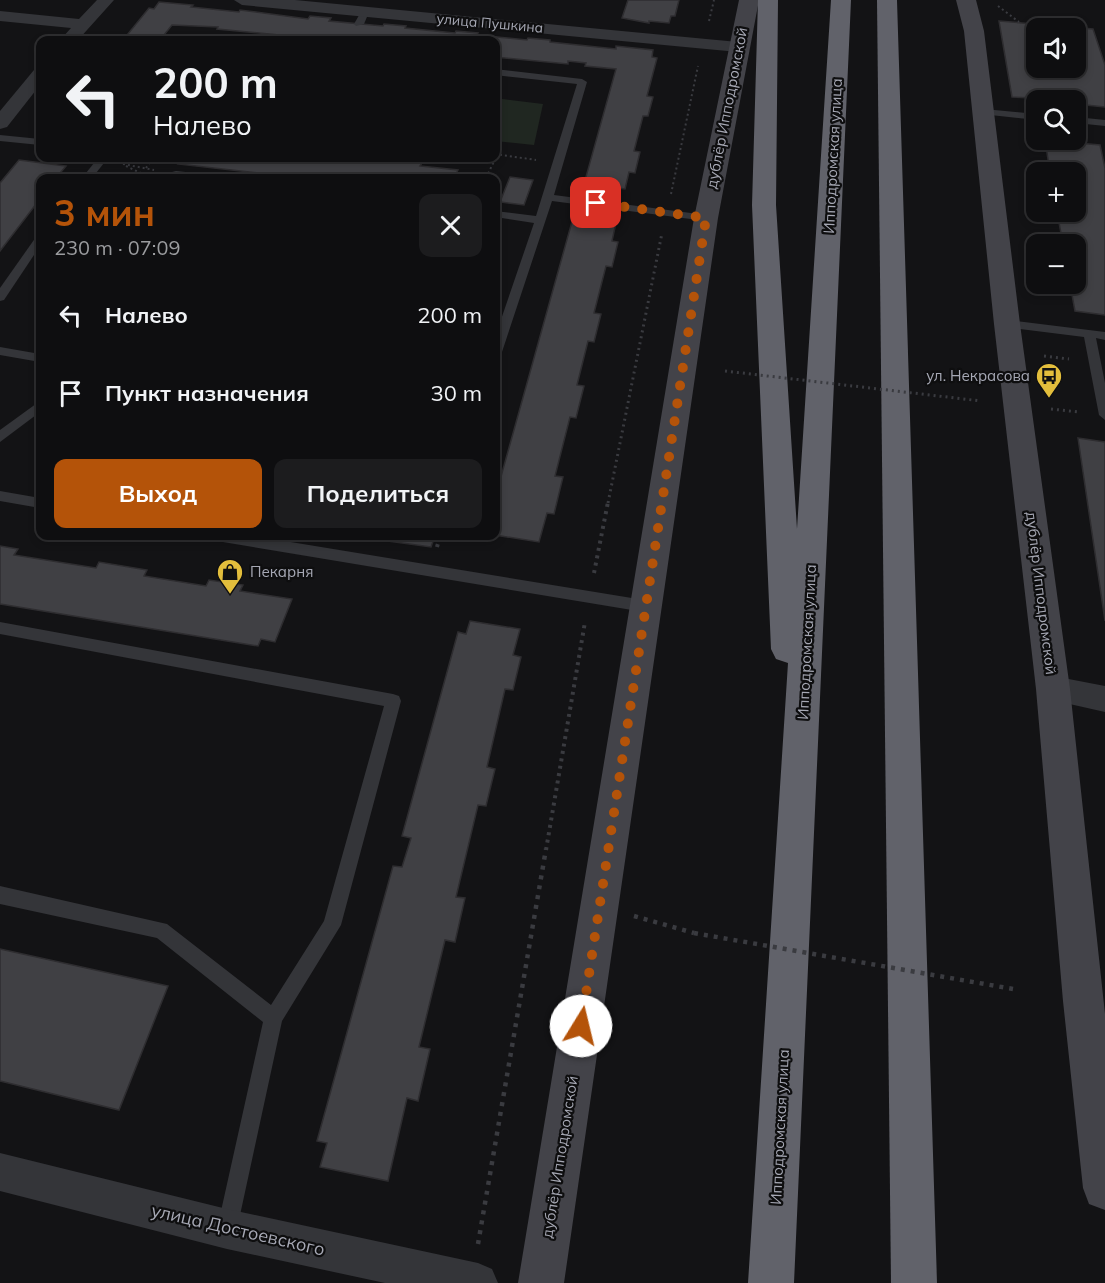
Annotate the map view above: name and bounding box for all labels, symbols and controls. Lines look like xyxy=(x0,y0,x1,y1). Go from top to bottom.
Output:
street label: улица Пушкина xyxy=(436,9,544,37)
map controls xyxy=(1026,18,1086,294)
button: sound xyxy=(1026,18,1086,78)
street label: дублёр Ипподромской xyxy=(702,26,751,190)
text: 200 m xyxy=(153,56,278,109)
icon: left xyxy=(54,60,132,138)
street label: Ипподромская улица xyxy=(819,78,846,234)
button: search xyxy=(1026,90,1086,150)
text: Налево xyxy=(153,108,252,142)
button: + xyxy=(1026,162,1086,222)
pin xyxy=(570,177,621,228)
icon: arrive xyxy=(579,186,612,219)
text: 3 мин xyxy=(54,190,155,235)
button: close xyxy=(419,194,482,257)
button: − xyxy=(1026,234,1086,294)
text: 230 m · 07:09 xyxy=(54,235,180,260)
icon: left xyxy=(54,299,87,332)
text: Налево xyxy=(105,301,188,329)
text: 200 m xyxy=(417,301,482,329)
bus stop icon: ул. Некрасова xyxy=(1034,361,1064,399)
place label: ул. Некрасова xyxy=(926,366,1030,385)
icon: arrive xyxy=(54,377,87,410)
text: Пункт назначения xyxy=(105,379,309,407)
text: 30 m xyxy=(431,379,482,407)
button: Выход xyxy=(54,459,262,528)
button: Поделиться xyxy=(274,459,482,528)
street label: дублёр Ипподромской xyxy=(1022,510,1061,676)
shop icon: Пекарня xyxy=(215,557,245,595)
place label: Пекарня xyxy=(250,562,313,581)
street label: Ипподромская улица xyxy=(793,564,820,720)
position arrow xyxy=(549,994,613,1058)
street label: Ипподромская улица xyxy=(766,1049,793,1205)
street label: дублёр Ипподромской xyxy=(537,1074,582,1239)
street label: улица Достоевского xyxy=(149,1198,327,1261)

